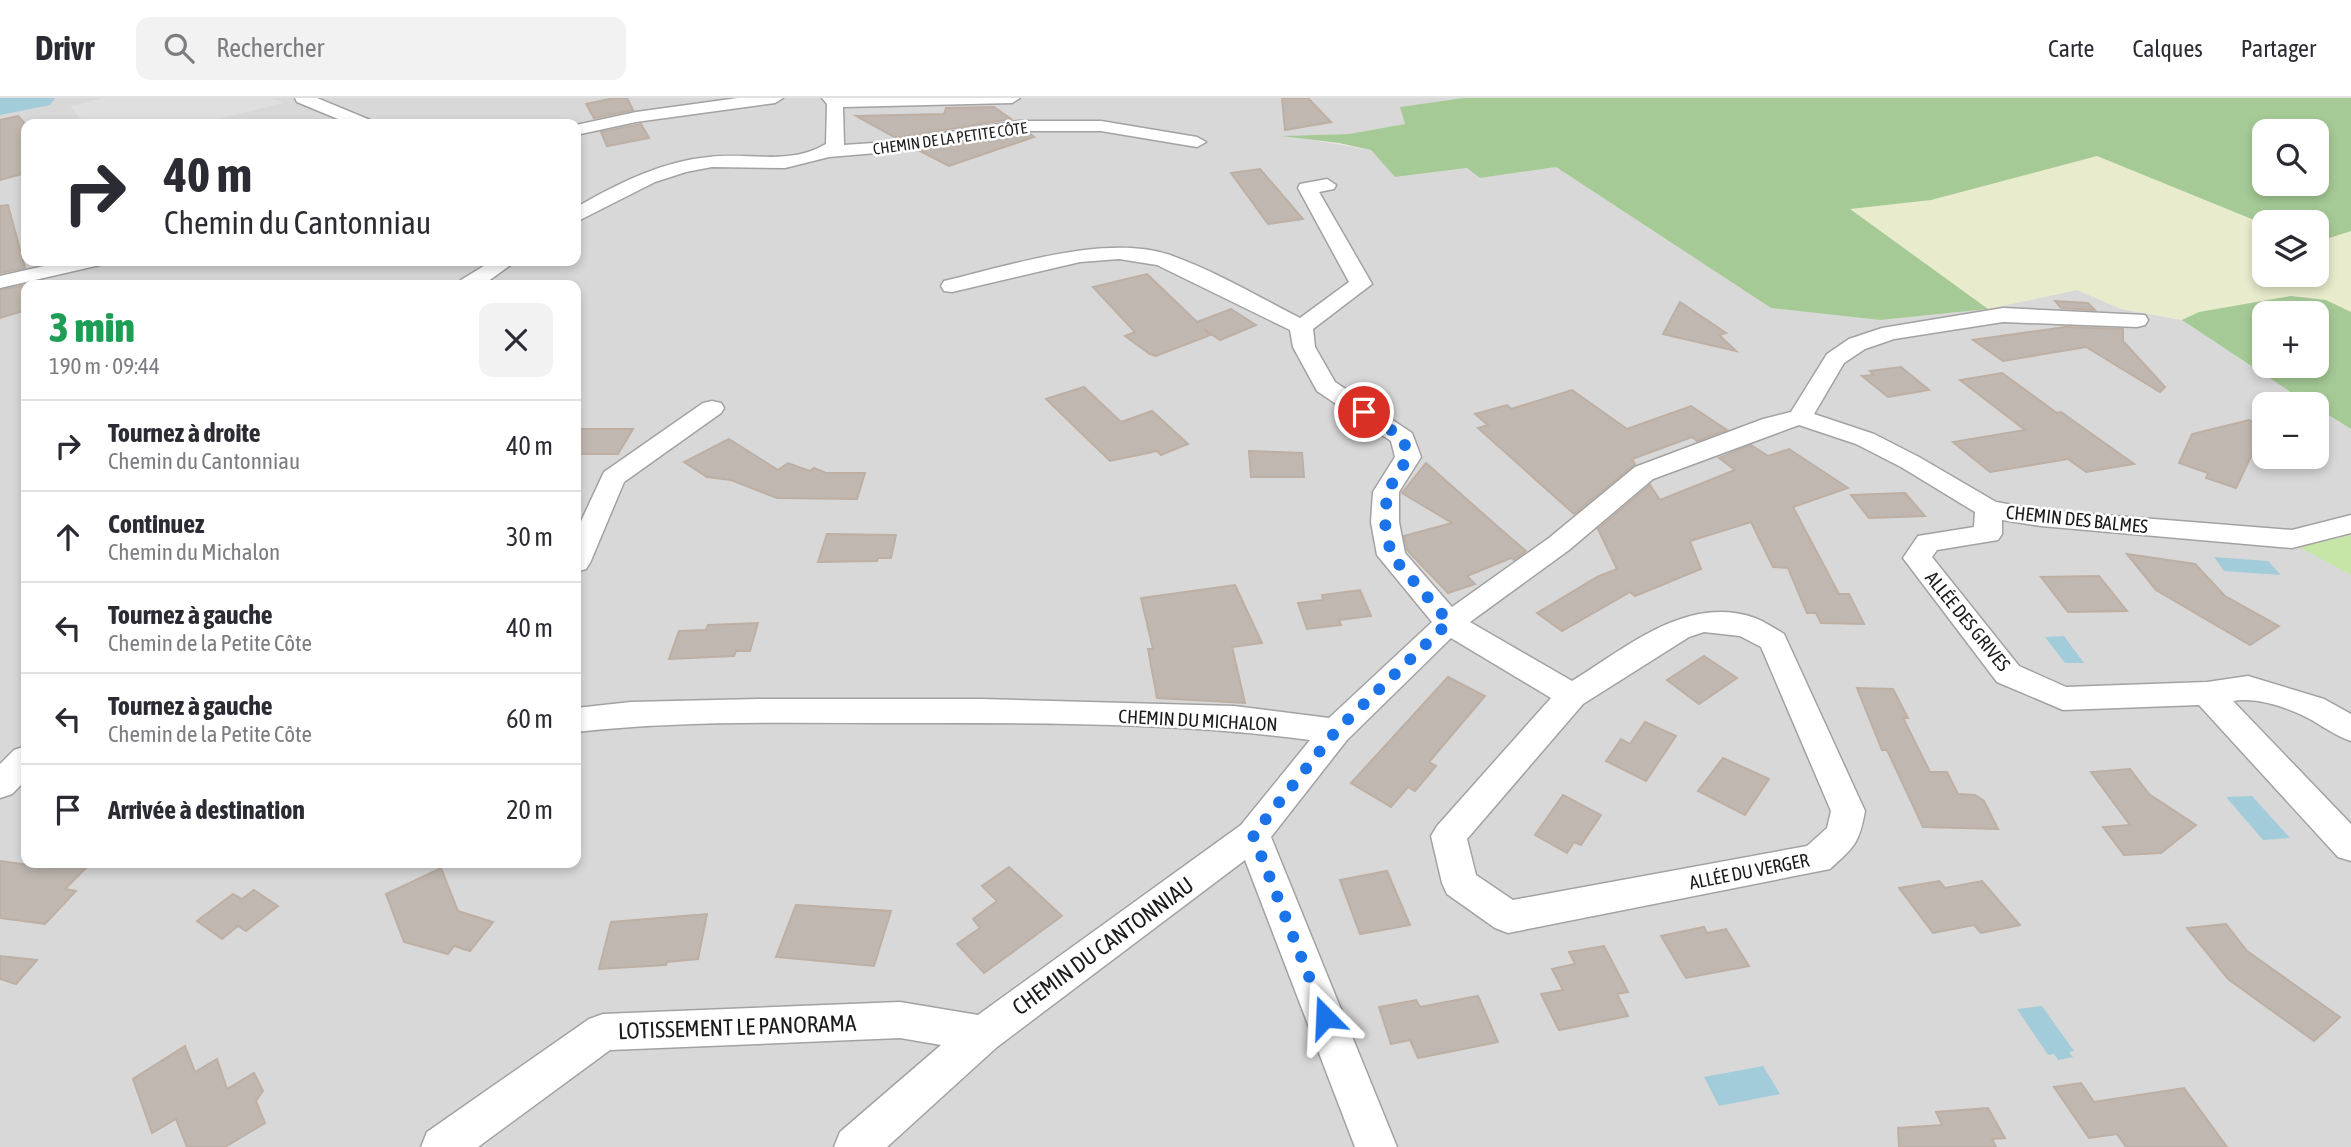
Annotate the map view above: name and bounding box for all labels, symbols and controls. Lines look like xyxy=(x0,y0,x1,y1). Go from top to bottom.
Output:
search box xyxy=(136,17,626,80)
text: Drivr xyxy=(35,29,94,67)
icon: search xyxy=(160,29,198,67)
text: Rechercher xyxy=(216,33,324,63)
text: Carte xyxy=(2048,35,2094,62)
text: Calques xyxy=(2132,35,2203,62)
text: Partager xyxy=(2241,35,2316,62)
street label: CHEMIN DE LA PETITE CÔTE xyxy=(872,118,1028,158)
map controls xyxy=(2252,119,2329,469)
button: search xyxy=(2252,119,2329,196)
text: 40 m xyxy=(164,146,252,202)
icon: right xyxy=(49,147,140,238)
text: Chemin du Cantonniau xyxy=(164,204,431,241)
button: layers xyxy=(2252,210,2329,287)
button: + xyxy=(2252,301,2329,378)
text: 3 min xyxy=(49,303,135,351)
button: close xyxy=(479,303,553,377)
text: 190 m · 09:44 xyxy=(49,353,160,379)
pin xyxy=(1334,382,1394,442)
button: − xyxy=(2252,392,2329,469)
icon: arrive xyxy=(1345,393,1383,431)
text: Tournez à droite xyxy=(108,418,261,448)
icon: right xyxy=(49,427,87,465)
text: 40 m xyxy=(506,431,553,461)
text: Chemin du Cantonniau xyxy=(108,448,300,474)
street label: CHEMIN DES BALMES xyxy=(2005,501,2149,537)
text: Continuez xyxy=(108,509,204,539)
icon: ahead xyxy=(49,518,87,556)
text: 30 m xyxy=(506,522,553,552)
text: Chemin du Michalon xyxy=(108,539,280,565)
street label: ALLÉE DES GRIVES xyxy=(1921,567,2015,675)
text: Tournez à gauche xyxy=(108,600,273,630)
icon: left xyxy=(49,609,87,647)
text: 40 m xyxy=(506,613,553,643)
text: Chemin de la Petite Côte xyxy=(108,630,312,656)
text: Tournez à gauche xyxy=(108,691,273,721)
icon: left xyxy=(49,700,87,738)
text: 60 m xyxy=(506,704,553,734)
street label: CHEMIN DU MICHALON xyxy=(1118,705,1278,735)
text: Chemin de la Petite Côte xyxy=(108,721,312,747)
icon: arrive xyxy=(49,791,87,829)
text: Arrivée à destination xyxy=(108,795,305,825)
text: 20 m xyxy=(506,795,553,825)
street label: ALLÉE DU VERGER xyxy=(1687,849,1811,893)
street label: CHEMIN DU CANTONNIAU xyxy=(1007,872,1199,1020)
position arrow xyxy=(1288,980,1362,1054)
street label: LOTISSEMENT LE PANORAMA xyxy=(617,1010,857,1044)

